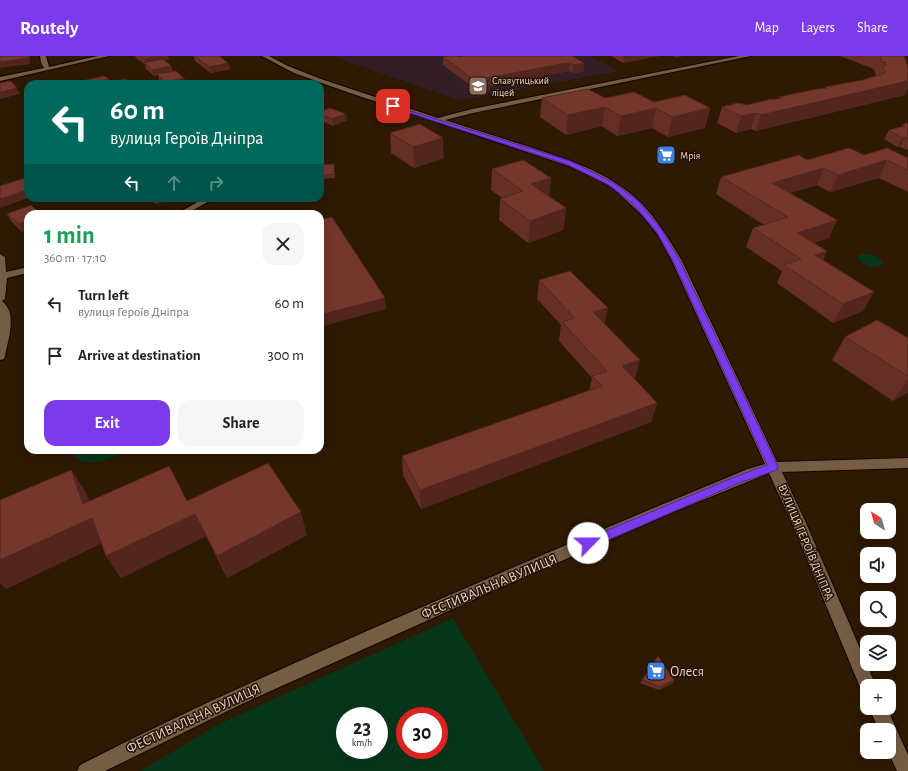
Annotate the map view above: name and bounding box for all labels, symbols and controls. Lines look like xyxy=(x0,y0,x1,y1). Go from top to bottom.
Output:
text: Routely xyxy=(20,19,79,38)
text: Map xyxy=(754,21,779,35)
text: Layers xyxy=(801,21,835,35)
text: Share xyxy=(857,21,888,35)
school or university icon: Славутицький ліцей xyxy=(467,75,489,97)
place label: Славутицький ліцей xyxy=(492,76,549,98)
pin xyxy=(376,89,410,123)
icon: arrive xyxy=(382,95,404,117)
icon: left xyxy=(44,96,96,148)
text: 60 m xyxy=(110,97,165,125)
text: вулиця Героїв Дніпра xyxy=(110,130,264,148)
supermarket icon: Мрiя xyxy=(655,144,677,166)
place label: Мрiя xyxy=(680,151,700,161)
icon: left xyxy=(121,172,143,194)
icon: ahead xyxy=(163,172,185,194)
icon: right xyxy=(205,172,227,194)
button: close xyxy=(262,223,304,265)
text: 1 min xyxy=(44,224,95,248)
text: 360 m · 17:10 xyxy=(44,252,106,265)
text: Turn left xyxy=(78,288,129,303)
icon: left xyxy=(44,293,66,315)
text: 60 m xyxy=(275,296,304,311)
text: вулиця Героїв Дніпра xyxy=(78,306,189,319)
icon: arrive xyxy=(44,345,66,367)
text: Arrive at destination xyxy=(78,348,201,363)
text: 300 m xyxy=(268,348,304,363)
button: Exit xyxy=(44,400,170,446)
button: Share xyxy=(178,400,304,446)
street label: ВУЛИЦЯ ГЕРОЇВ ДНІПРА xyxy=(776,482,837,602)
north arrow xyxy=(860,503,896,539)
map controls xyxy=(860,503,896,759)
position arrow xyxy=(567,522,609,564)
button: sound xyxy=(860,547,896,583)
street label: ФЕСТИВАЛЬНА ВУЛИЦЯ xyxy=(420,552,559,622)
button: search xyxy=(860,591,896,627)
button: layers xyxy=(860,635,896,671)
supermarket icon: Олеся xyxy=(645,660,667,682)
place label: Олеся xyxy=(670,665,704,679)
button: + xyxy=(860,679,896,715)
street label: ФЕСТИВАЛЬНА ВУЛИЦЯ xyxy=(124,682,262,756)
speed limit sign: 30 xyxy=(396,707,448,759)
text: 23 xyxy=(353,718,371,738)
button: − xyxy=(860,723,896,759)
text: km/h xyxy=(352,738,372,748)

